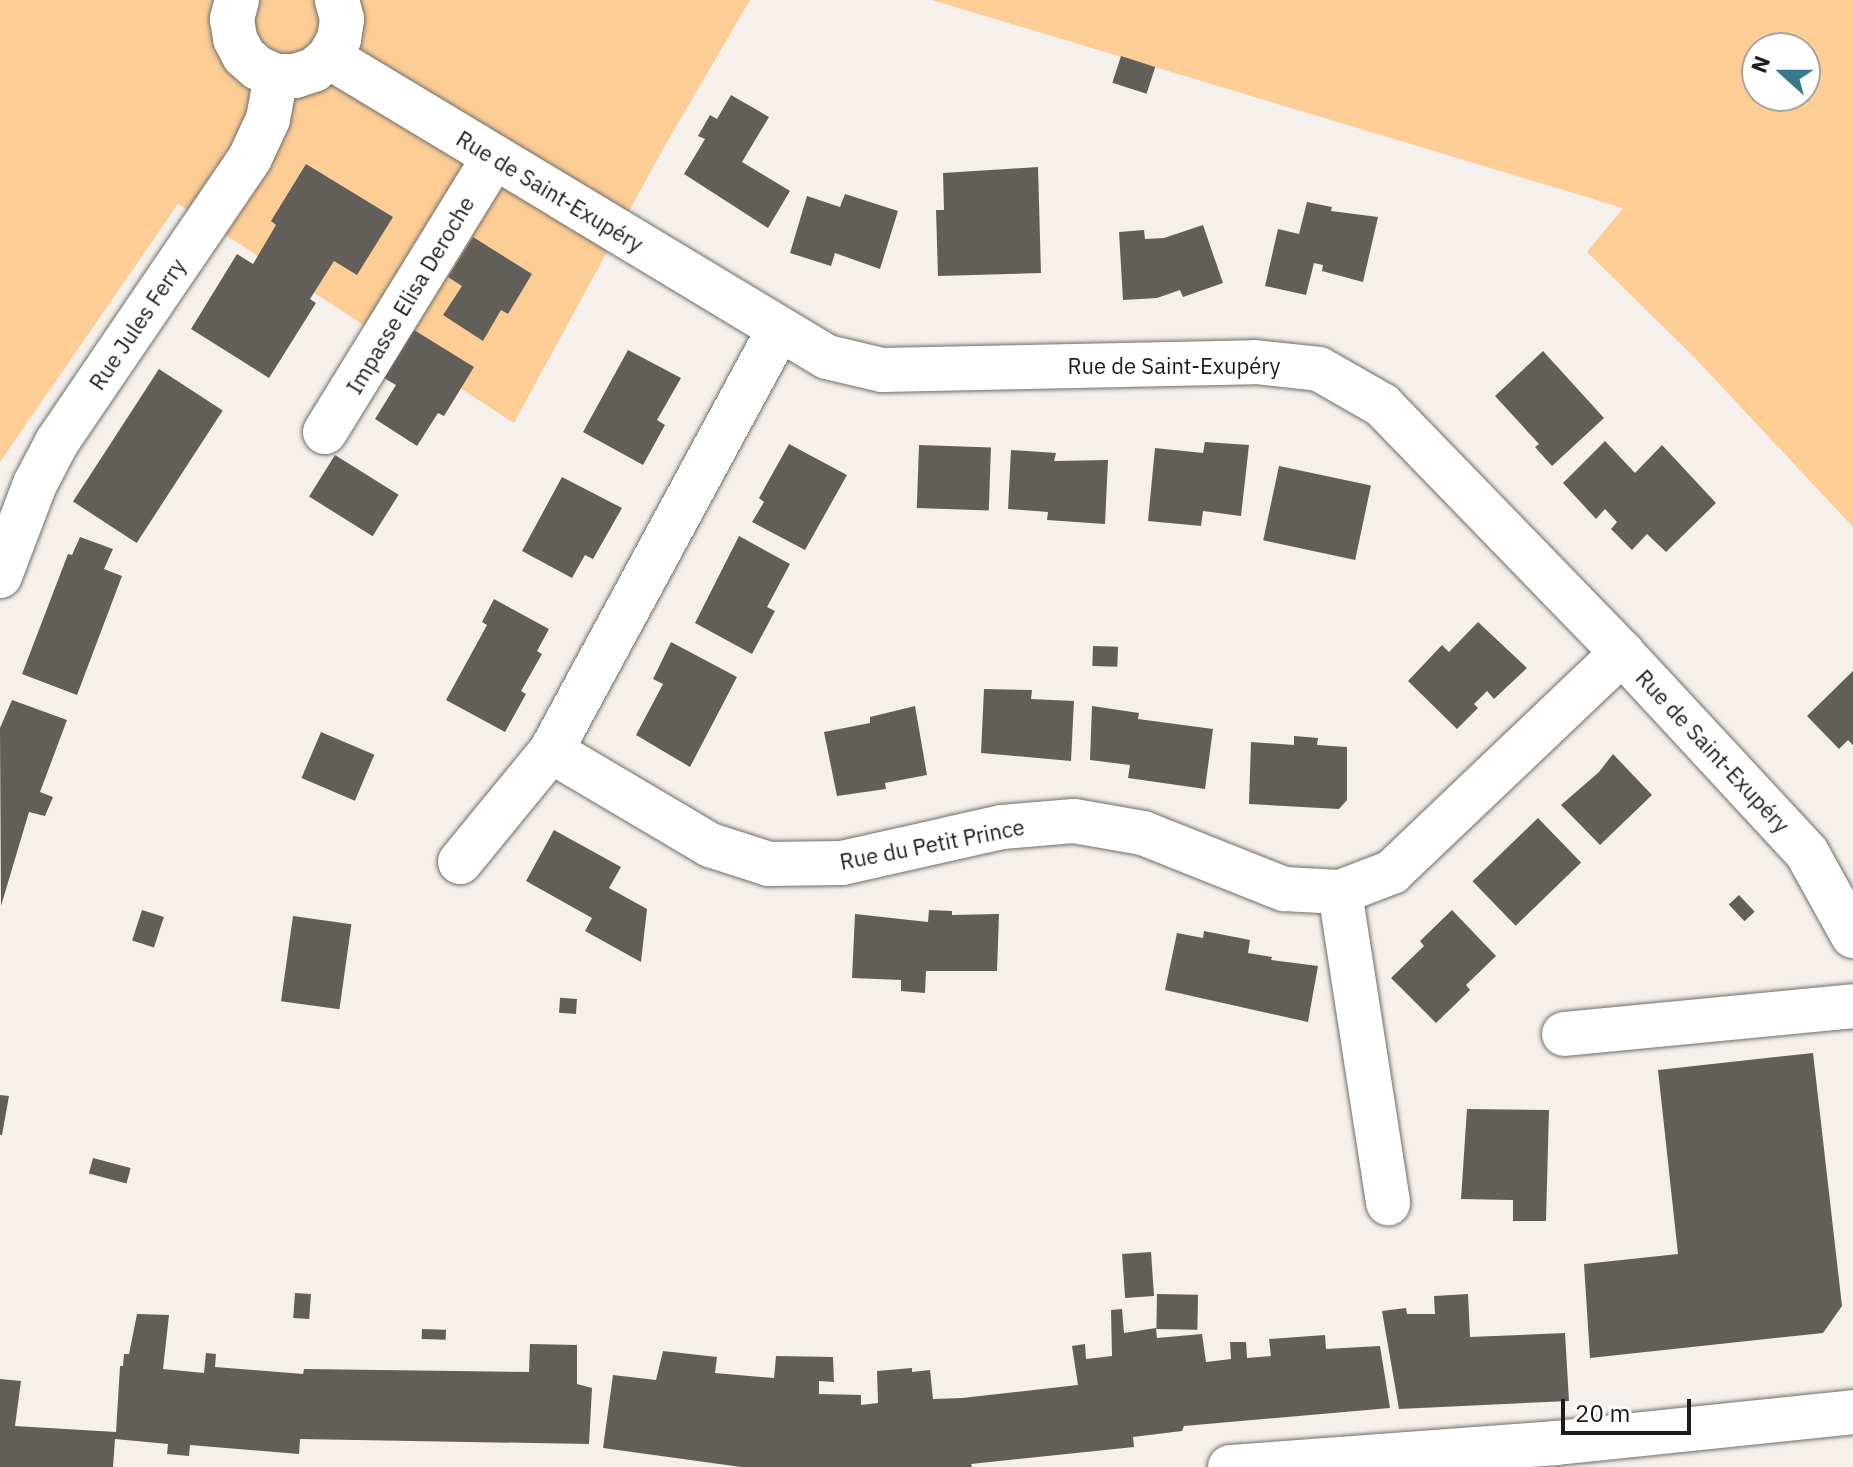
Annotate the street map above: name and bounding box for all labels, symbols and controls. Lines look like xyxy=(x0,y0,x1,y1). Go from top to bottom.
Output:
north arrow xyxy=(1741,32,1821,112)
text: N xyxy=(1744,51,1776,77)
street label: Rue de Saint-Exupéry xyxy=(452,125,648,257)
street label: Impasse Elisa Deroche xyxy=(341,191,479,399)
street label: Rue Jules Ferry xyxy=(83,253,191,395)
street label: Rue de Saint-Exupéry xyxy=(1067,353,1281,379)
street label: Rue de Saint-Exupéry xyxy=(1631,664,1795,838)
street label: Rue du Petit Prince xyxy=(837,813,1027,875)
scale bar xyxy=(1565,1383,1695,1433)
text: 20 m xyxy=(1575,1397,1630,1429)

